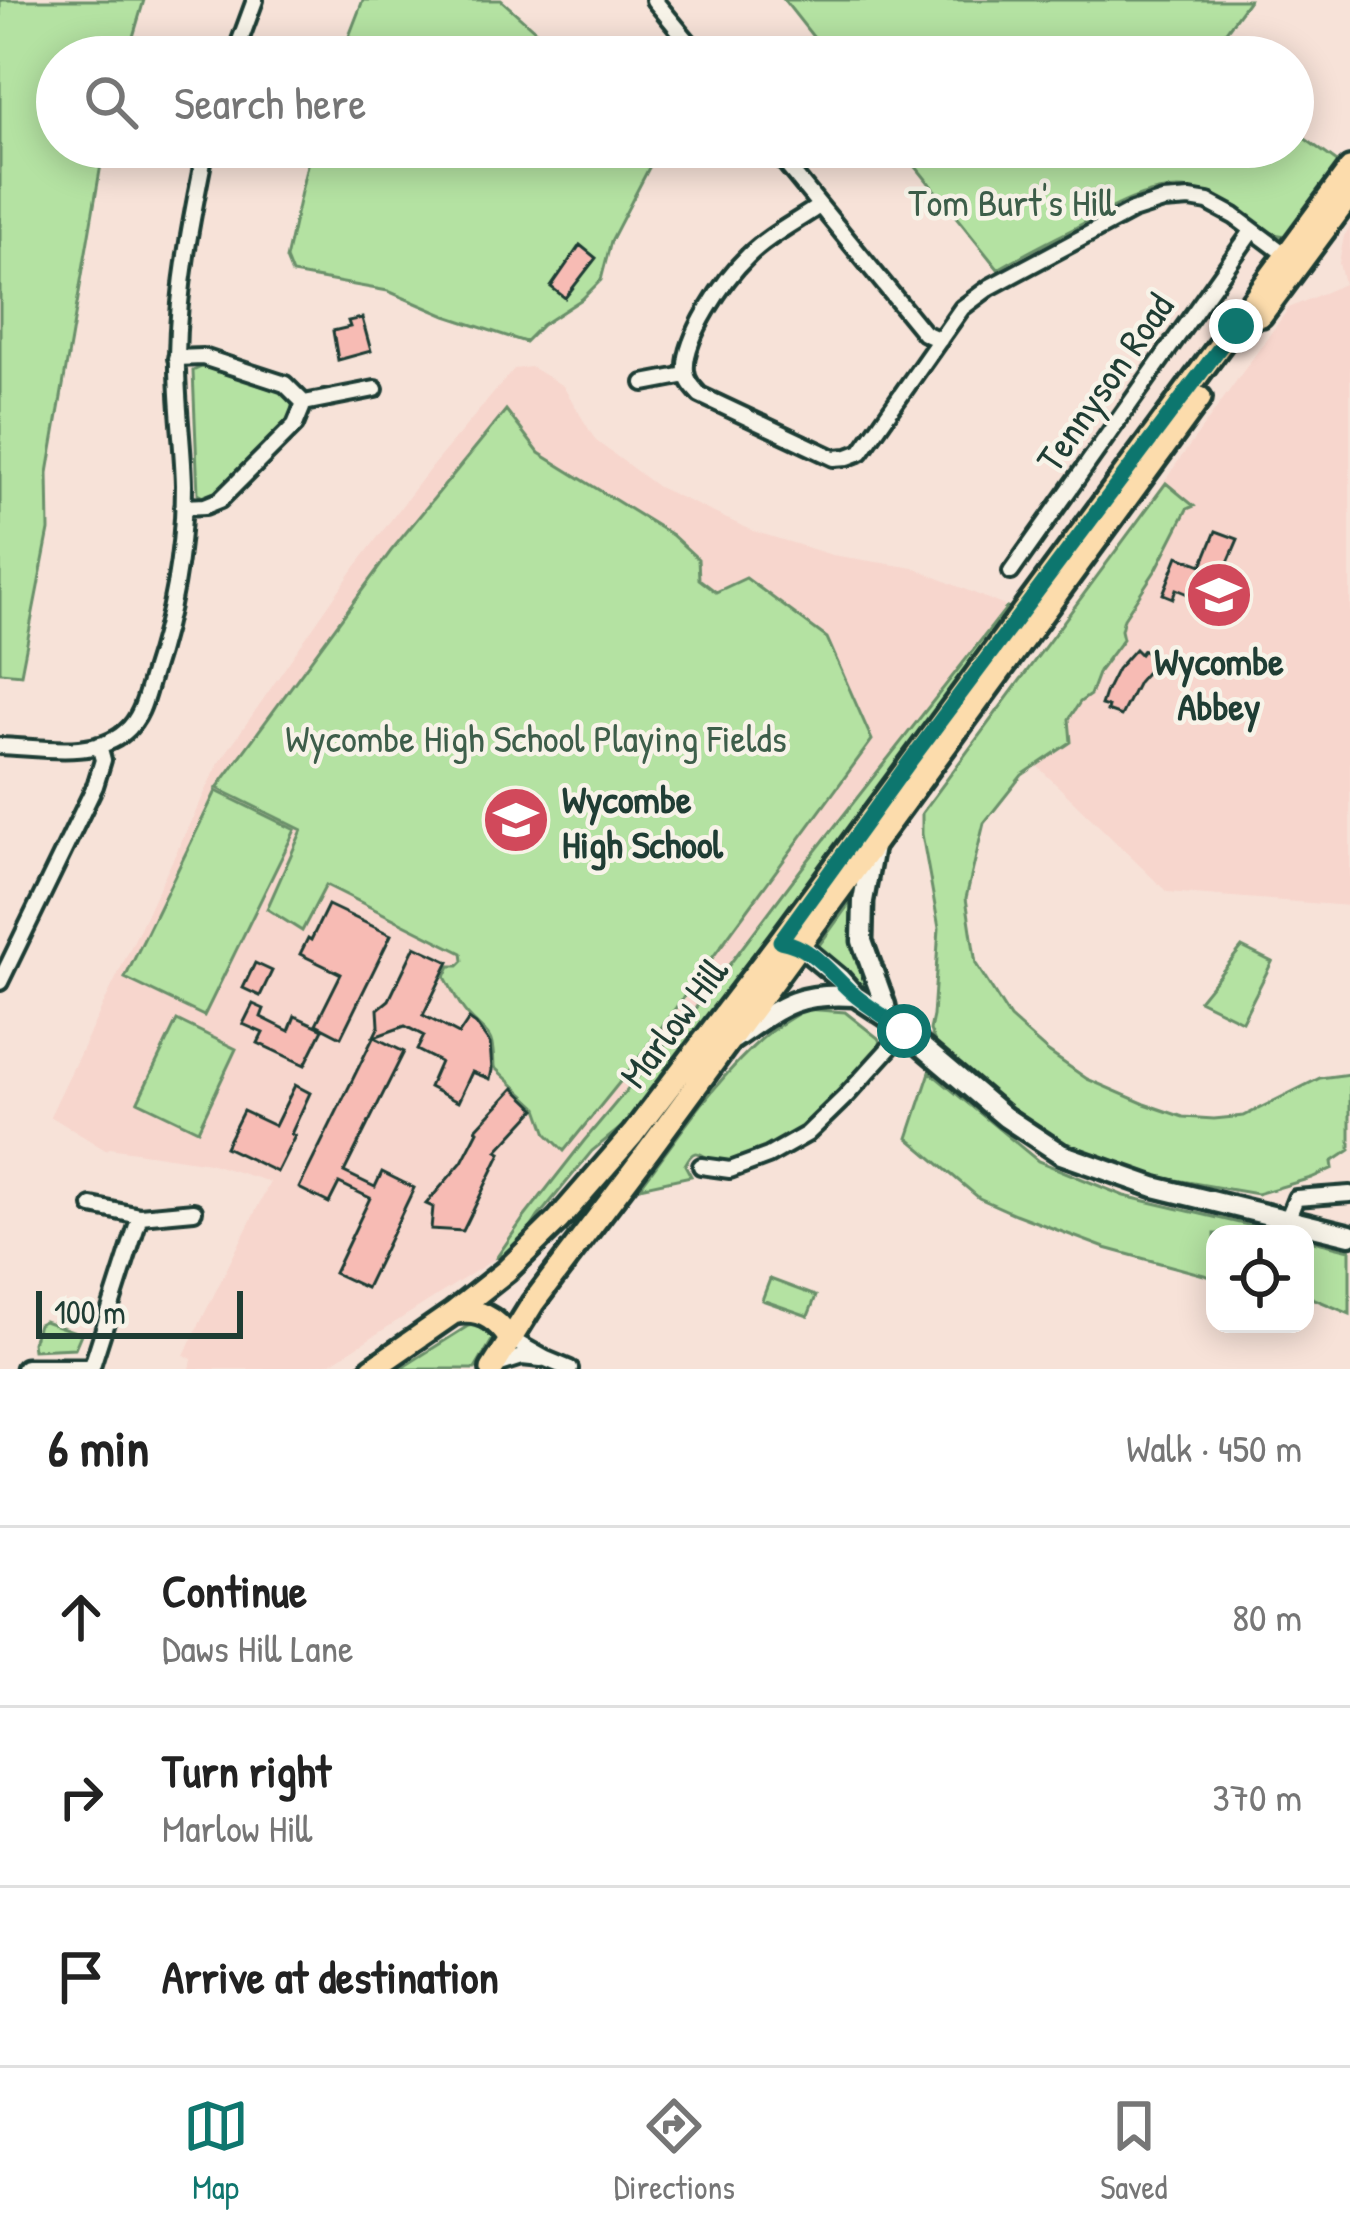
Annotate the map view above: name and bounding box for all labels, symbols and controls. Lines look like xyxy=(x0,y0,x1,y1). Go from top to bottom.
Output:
search box xyxy=(36,36,1314,168)
icon: search xyxy=(78,69,144,135)
text: Search here xyxy=(174,72,366,133)
park label: Tom Burt's Hill xyxy=(908,175,1116,228)
street label: Tennyson Road xyxy=(1023,282,1185,482)
route end xyxy=(1209,299,1263,353)
school or university icon: Wycombe Abbey xyxy=(1184,560,1254,630)
place label: Wycombe Abbey xyxy=(1154,634,1284,733)
park label: Wycombe High School Playing Fields xyxy=(285,711,787,764)
place label: Wycombe High School xyxy=(562,772,724,871)
school or university icon: Wycombe High School xyxy=(481,785,551,855)
street label: Marlow Hill xyxy=(607,946,740,1098)
route start xyxy=(877,1004,931,1058)
map controls xyxy=(1206,1225,1314,1333)
button: locate xyxy=(1206,1225,1314,1333)
scale bar xyxy=(36,1285,243,1338)
text: 100 m xyxy=(54,1290,126,1334)
text: 6 min xyxy=(48,1413,149,1482)
text: Walk · 450 m xyxy=(1126,1421,1302,1474)
text: Continue xyxy=(162,1560,307,1621)
icon: ahead xyxy=(48,1584,114,1650)
text: 80 m xyxy=(1232,1590,1302,1643)
text: Daws Hill Lane xyxy=(162,1621,354,1674)
text: Turn right xyxy=(162,1740,331,1801)
icon: right xyxy=(48,1764,114,1830)
text: 370 m xyxy=(1212,1770,1302,1823)
text: Marlow Hill xyxy=(162,1801,312,1854)
icon: arrive xyxy=(48,1944,114,2010)
text: Arrive at destination xyxy=(162,1946,499,2007)
tab: Map xyxy=(183,2093,249,2209)
tab: Directions xyxy=(614,2093,735,2209)
tab: Saved xyxy=(1100,2093,1167,2209)

